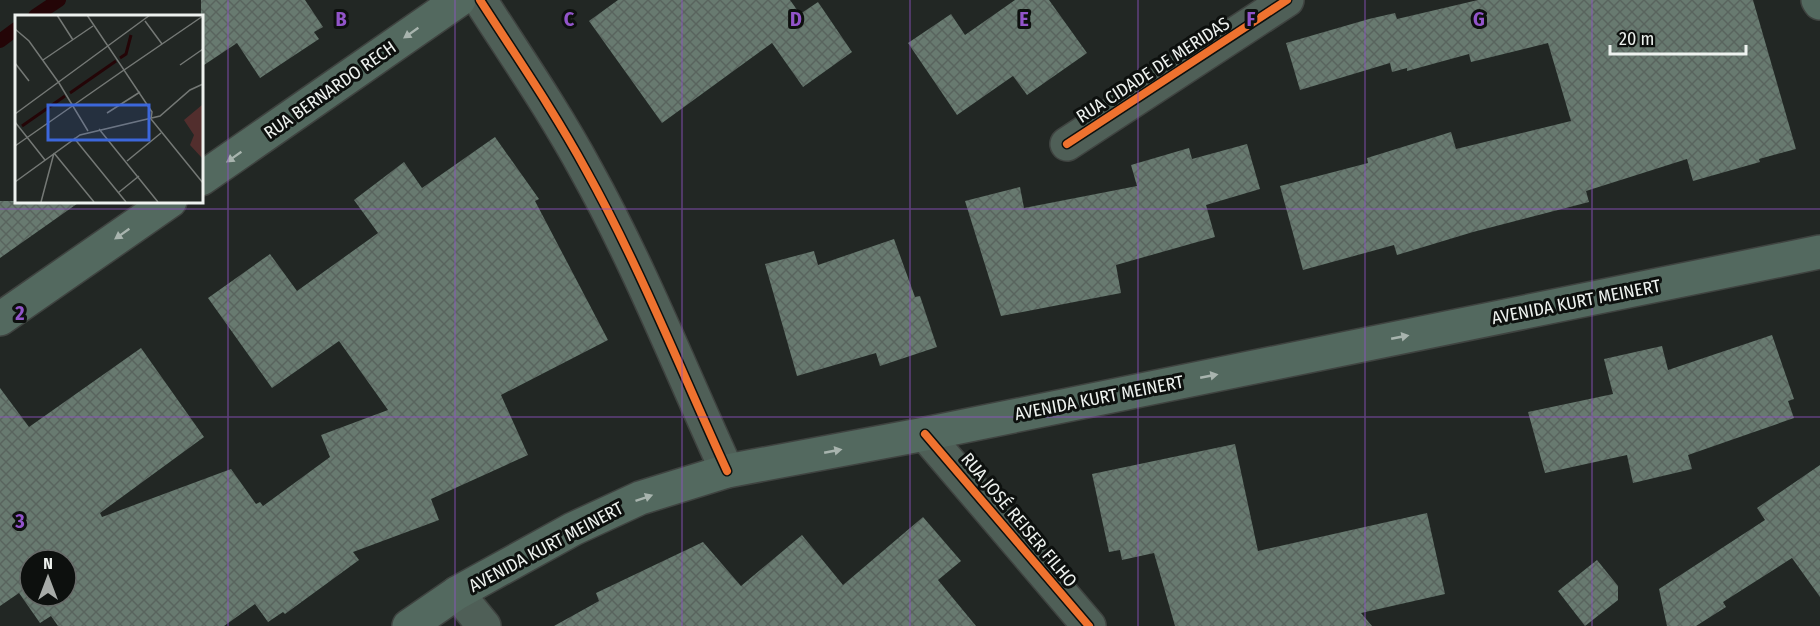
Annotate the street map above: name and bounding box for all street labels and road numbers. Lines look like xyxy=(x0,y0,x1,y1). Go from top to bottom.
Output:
street label: RUA CIDADE DE MERIDAS xyxy=(1072,12,1234,128)
street label: RUA BERNARDO RECH xyxy=(260,36,400,144)
street label: AVENIDA KURT MEINERT xyxy=(1490,275,1663,329)
street label: AVENIDA KURT MEINERT xyxy=(1013,371,1186,425)
street label: RUA JOSÉ REISER FILHO xyxy=(956,448,1082,592)
street label: AVENIDA KURT MEINERT xyxy=(465,497,627,597)

